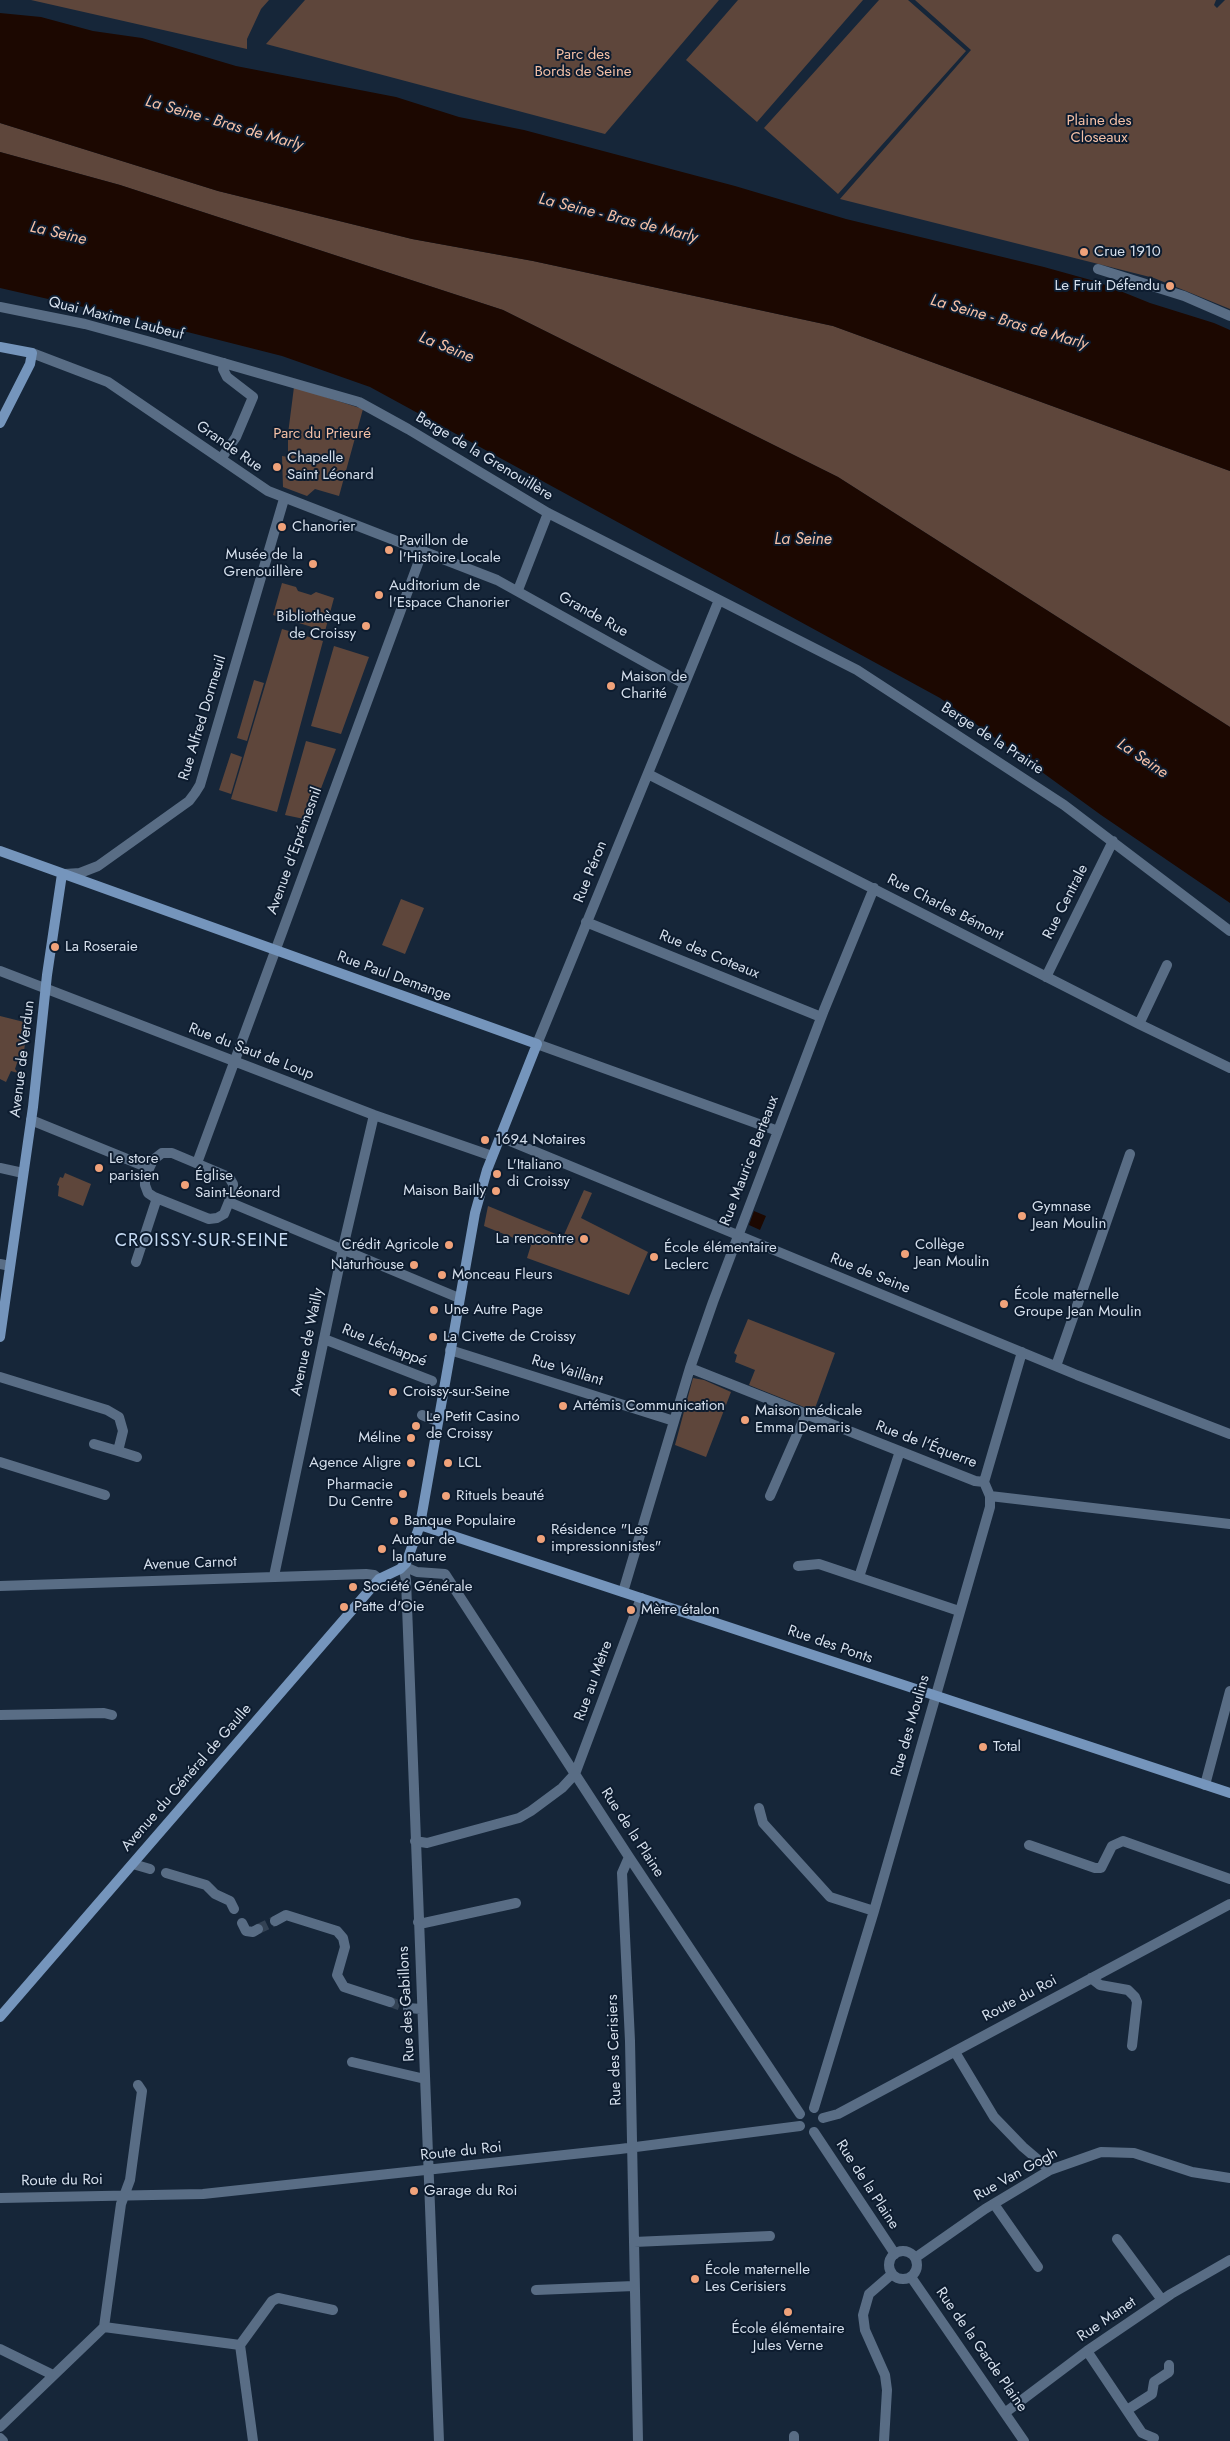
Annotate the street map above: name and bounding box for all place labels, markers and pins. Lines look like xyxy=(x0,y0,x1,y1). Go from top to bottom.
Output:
place label: Crue 1910 xyxy=(1094,243,1161,261)
marker: Crue 1910 xyxy=(1078,246,1090,258)
place label: Le Fruit Défendu xyxy=(1055,277,1160,295)
marker: Le Fruit Défendu xyxy=(1164,280,1176,292)
place label: Chapelle Saint Léonard xyxy=(287,449,374,484)
marker: Chapelle Saint Léonard xyxy=(271,461,283,473)
place label: Chanorier xyxy=(292,518,355,536)
marker: Chanorier xyxy=(276,521,288,533)
place label: Pavillon de l'Histoire Locale xyxy=(399,532,501,567)
marker: Pavillon de l'Histoire Locale xyxy=(383,544,395,556)
place label: Musée de la Grenouillère xyxy=(224,546,303,581)
marker: Musée de la Grenouillère xyxy=(307,558,319,570)
place label: Auditorium de l'Espace Chanorier xyxy=(389,577,510,612)
marker: Auditorium de l'Espace Chanorier xyxy=(373,589,385,601)
place label: Bibliothèque de Croissy xyxy=(276,608,356,643)
marker: Bibliothèque de Croissy xyxy=(360,620,372,632)
place label: Maison de Charité xyxy=(621,668,687,703)
marker: Maison de Charité xyxy=(605,680,617,692)
place label: La Roseraie xyxy=(65,938,138,956)
marker: La Roseraie xyxy=(49,941,61,953)
place label: 1694 Notaires xyxy=(495,1131,585,1149)
marker: 1694 Notaires xyxy=(479,1134,491,1146)
place label: Le store parisien xyxy=(109,1150,159,1185)
place label: L'Italiano di Croissy xyxy=(507,1156,570,1191)
marker: Le store parisien xyxy=(93,1162,105,1174)
place label: Église Saint-Léonard xyxy=(195,1167,280,1202)
marker: L'Italiano di Croissy xyxy=(491,1168,503,1180)
marker: Église Saint-Léonard xyxy=(179,1179,191,1191)
place label: Maison Bailly xyxy=(403,1182,486,1200)
marker: Maison Bailly xyxy=(490,1185,502,1197)
place label: Gymnase Jean Moulin xyxy=(1032,1198,1106,1233)
marker: Gymnase Jean Moulin xyxy=(1016,1210,1028,1222)
place label: La rencontre xyxy=(496,1230,574,1248)
marker: La rencontre xyxy=(578,1233,590,1245)
place label: Crédit Agricole xyxy=(342,1236,439,1254)
place label: Collège Jean Moulin xyxy=(915,1236,989,1271)
marker: Crédit Agricole xyxy=(443,1239,455,1251)
place label: École élémentaire Leclerc xyxy=(664,1239,777,1274)
marker: Collège Jean Moulin xyxy=(899,1248,911,1260)
marker: École élémentaire Leclerc xyxy=(648,1251,660,1263)
place label: Naturhouse xyxy=(331,1256,404,1274)
marker: Naturhouse xyxy=(408,1259,420,1271)
place label: Monceau Fleurs xyxy=(452,1266,552,1284)
marker: Monceau Fleurs xyxy=(436,1269,448,1281)
place label: École maternelle Groupe Jean Moulin xyxy=(1014,1286,1142,1321)
marker: École maternelle Groupe Jean Moulin xyxy=(998,1298,1010,1310)
place label: Une Autre Page xyxy=(444,1301,543,1319)
marker: Une Autre Page xyxy=(428,1304,440,1316)
place label: La Civette de Croissy xyxy=(443,1328,576,1346)
marker: La Civette de Croissy xyxy=(427,1331,439,1343)
place label: Croissy-sur-Seine xyxy=(403,1383,510,1401)
marker: Croissy-sur-Seine xyxy=(387,1386,399,1398)
place label: Artémis Communication xyxy=(573,1397,725,1415)
marker: Artémis Communication xyxy=(557,1400,569,1412)
place label: Maison médicale Emma Demaris xyxy=(755,1402,862,1437)
place label: Le Petit Casino de Croissy xyxy=(426,1408,520,1443)
marker: Maison médicale Emma Demaris xyxy=(739,1414,751,1426)
marker: Le Petit Casino de Croissy xyxy=(410,1420,422,1432)
place label: Méline xyxy=(358,1429,401,1447)
marker: Méline xyxy=(405,1432,417,1444)
place label: Agence Aligre xyxy=(309,1454,401,1472)
place label: LCL xyxy=(458,1454,481,1472)
marker: Agence Aligre xyxy=(405,1457,417,1469)
marker: LCL xyxy=(442,1457,454,1469)
place label: Pharmacie Du Centre xyxy=(327,1476,393,1511)
place label: Rituels beauté xyxy=(456,1487,544,1505)
marker: Pharmacie Du Centre xyxy=(397,1488,409,1500)
marker: Rituels beauté xyxy=(440,1490,452,1502)
place label: Banque Populaire xyxy=(404,1512,516,1530)
marker: Banque Populaire xyxy=(388,1515,400,1527)
place label: Résidence "Les impressionnistes" xyxy=(551,1521,662,1556)
place label: Autour de la nature xyxy=(392,1531,455,1566)
marker: Résidence "Les impressionnistes" xyxy=(535,1533,547,1545)
marker: Autour de la nature xyxy=(376,1543,388,1555)
place label: Société Générale xyxy=(363,1578,473,1596)
marker: Société Générale xyxy=(347,1581,359,1593)
place label: Patte d'Oie xyxy=(354,1598,424,1616)
marker: Patte d'Oie xyxy=(338,1601,350,1613)
place label: Mètre étalon xyxy=(641,1601,720,1619)
marker: Mètre étalon xyxy=(625,1604,637,1616)
place label: Total xyxy=(993,1738,1021,1756)
marker: Total xyxy=(977,1741,989,1753)
place label: Garage du Roi xyxy=(424,2182,517,2200)
marker: Garage du Roi xyxy=(408,2185,420,2197)
place label: École maternelle Les Cerisiers xyxy=(705,2261,810,2296)
marker: École maternelle Les Cerisiers xyxy=(689,2273,701,2285)
marker: École élémentaire Jules Verne xyxy=(782,2306,794,2318)
place label: École élémentaire Jules Verne xyxy=(732,2320,844,2355)

